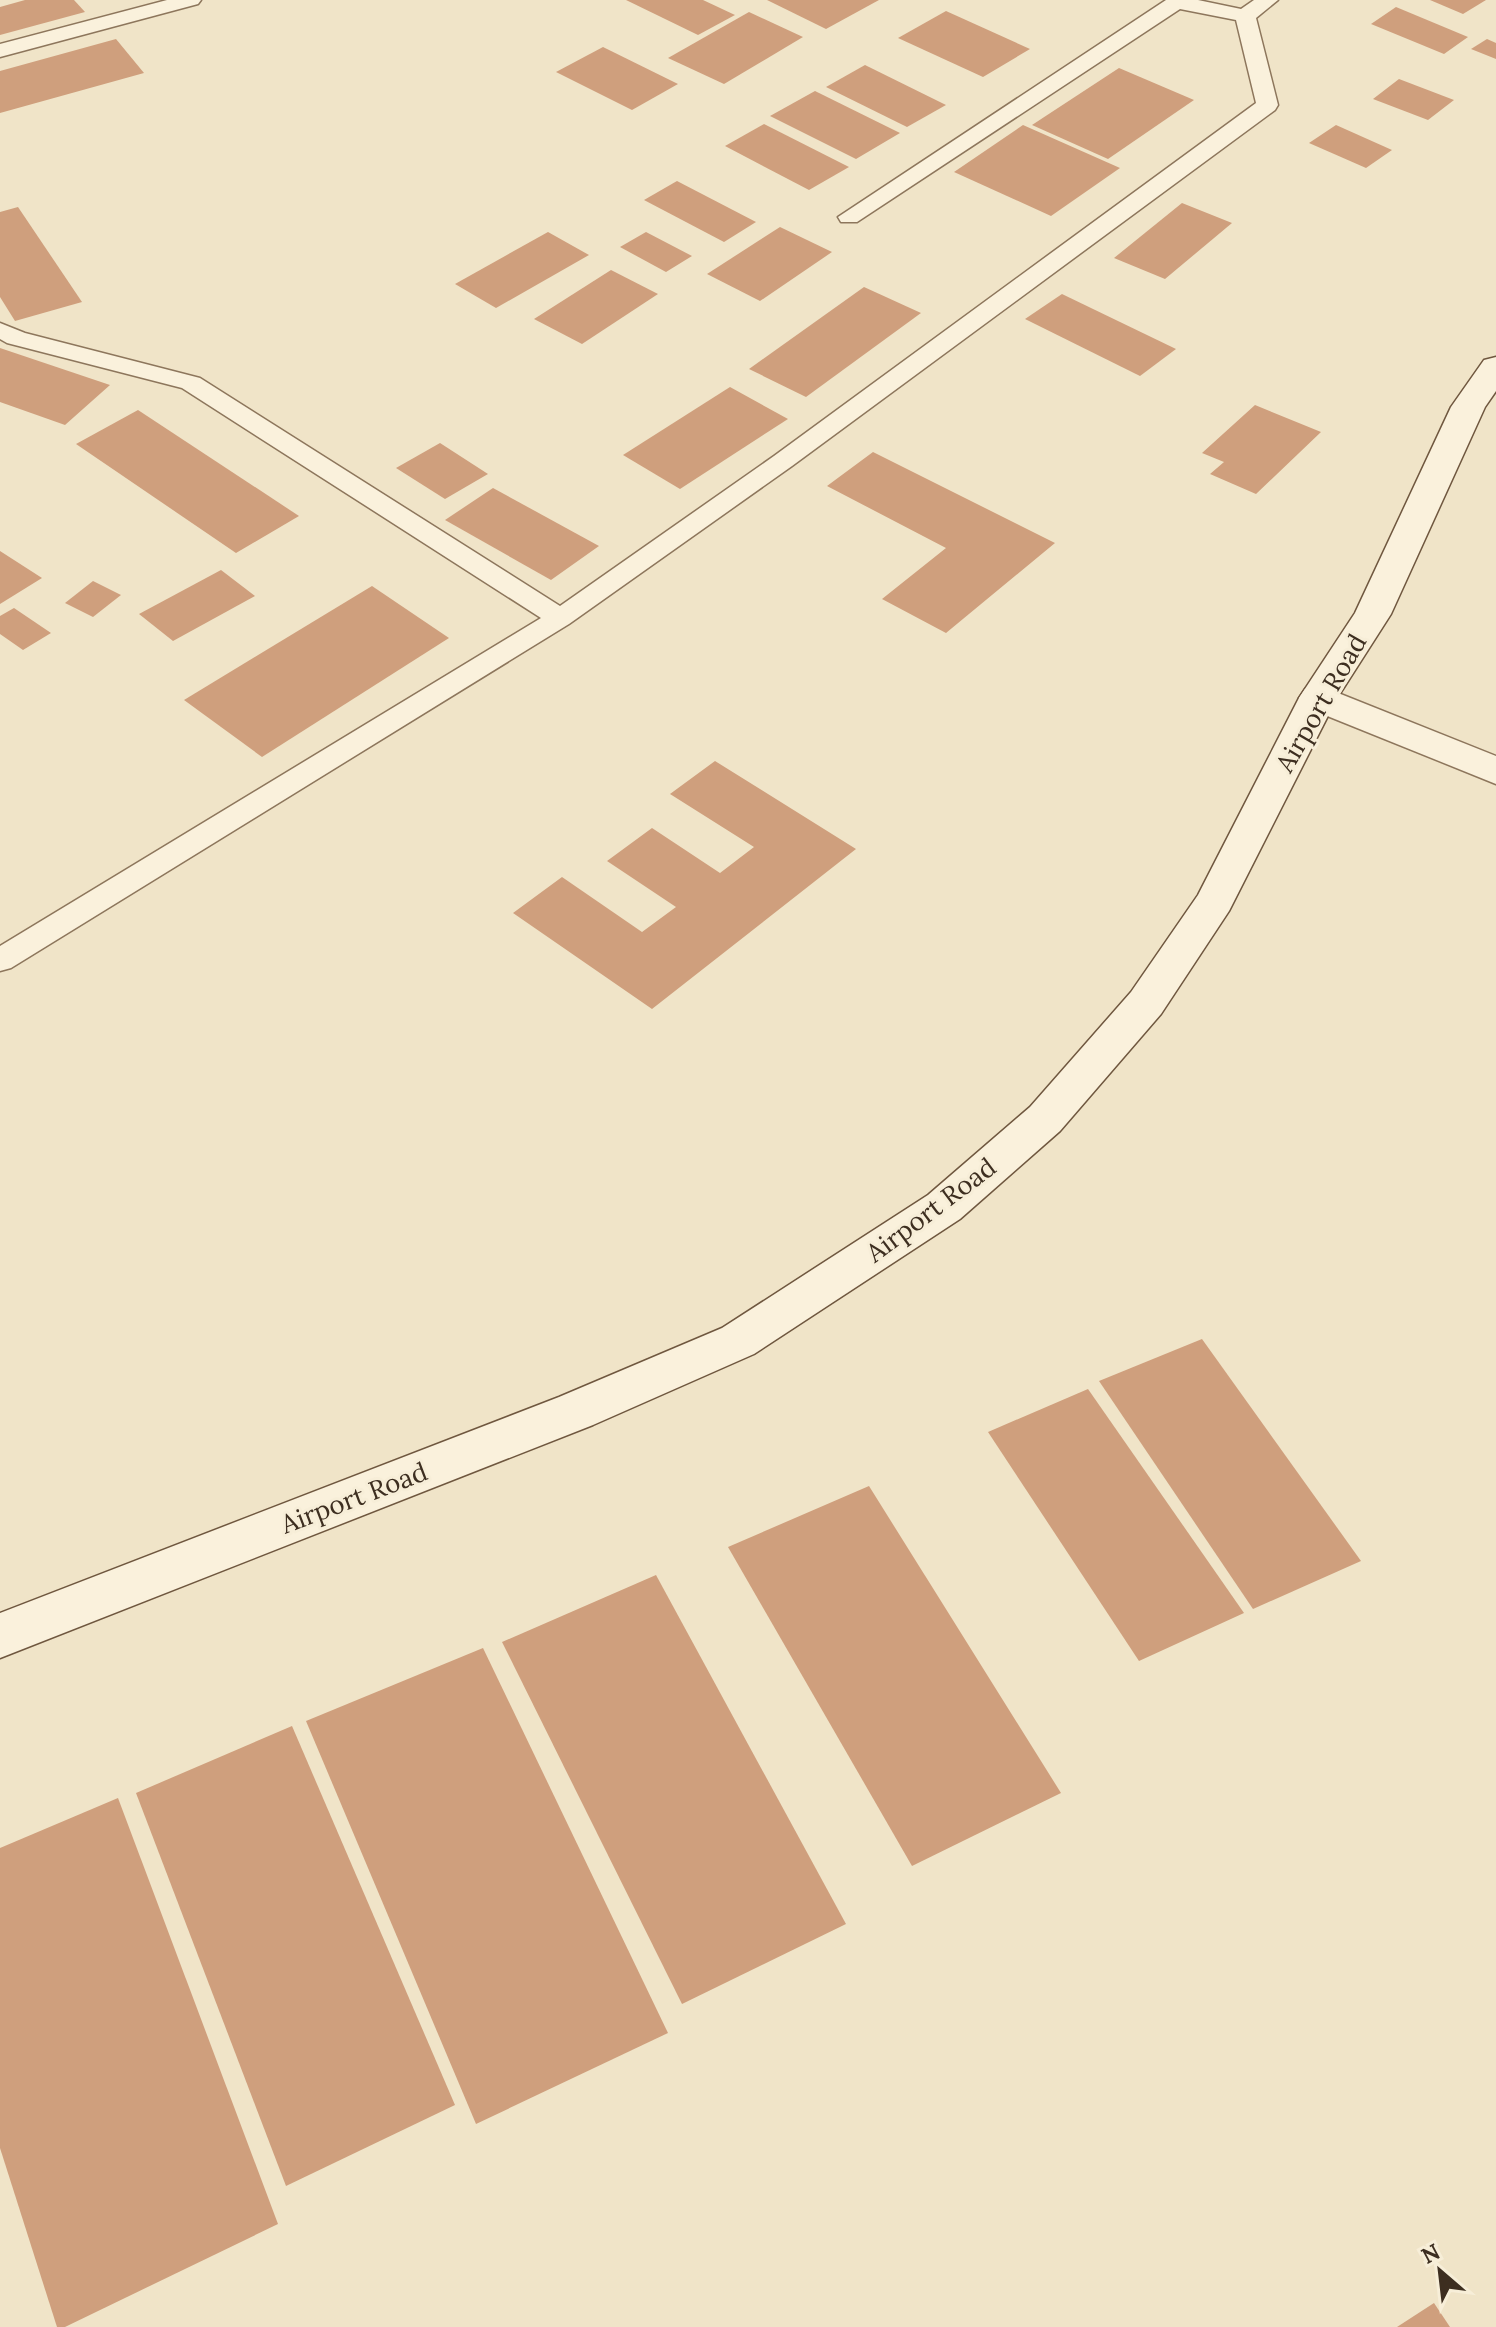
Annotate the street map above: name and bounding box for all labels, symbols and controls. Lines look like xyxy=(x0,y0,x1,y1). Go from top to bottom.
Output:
street label: Airport Road xyxy=(1267,628,1373,779)
street label: Airport Road xyxy=(858,1150,1002,1270)
street label: Airport Road xyxy=(275,1454,432,1541)
north arrow xyxy=(1400,2231,1480,2311)
text: N xyxy=(1417,2237,1445,2270)

